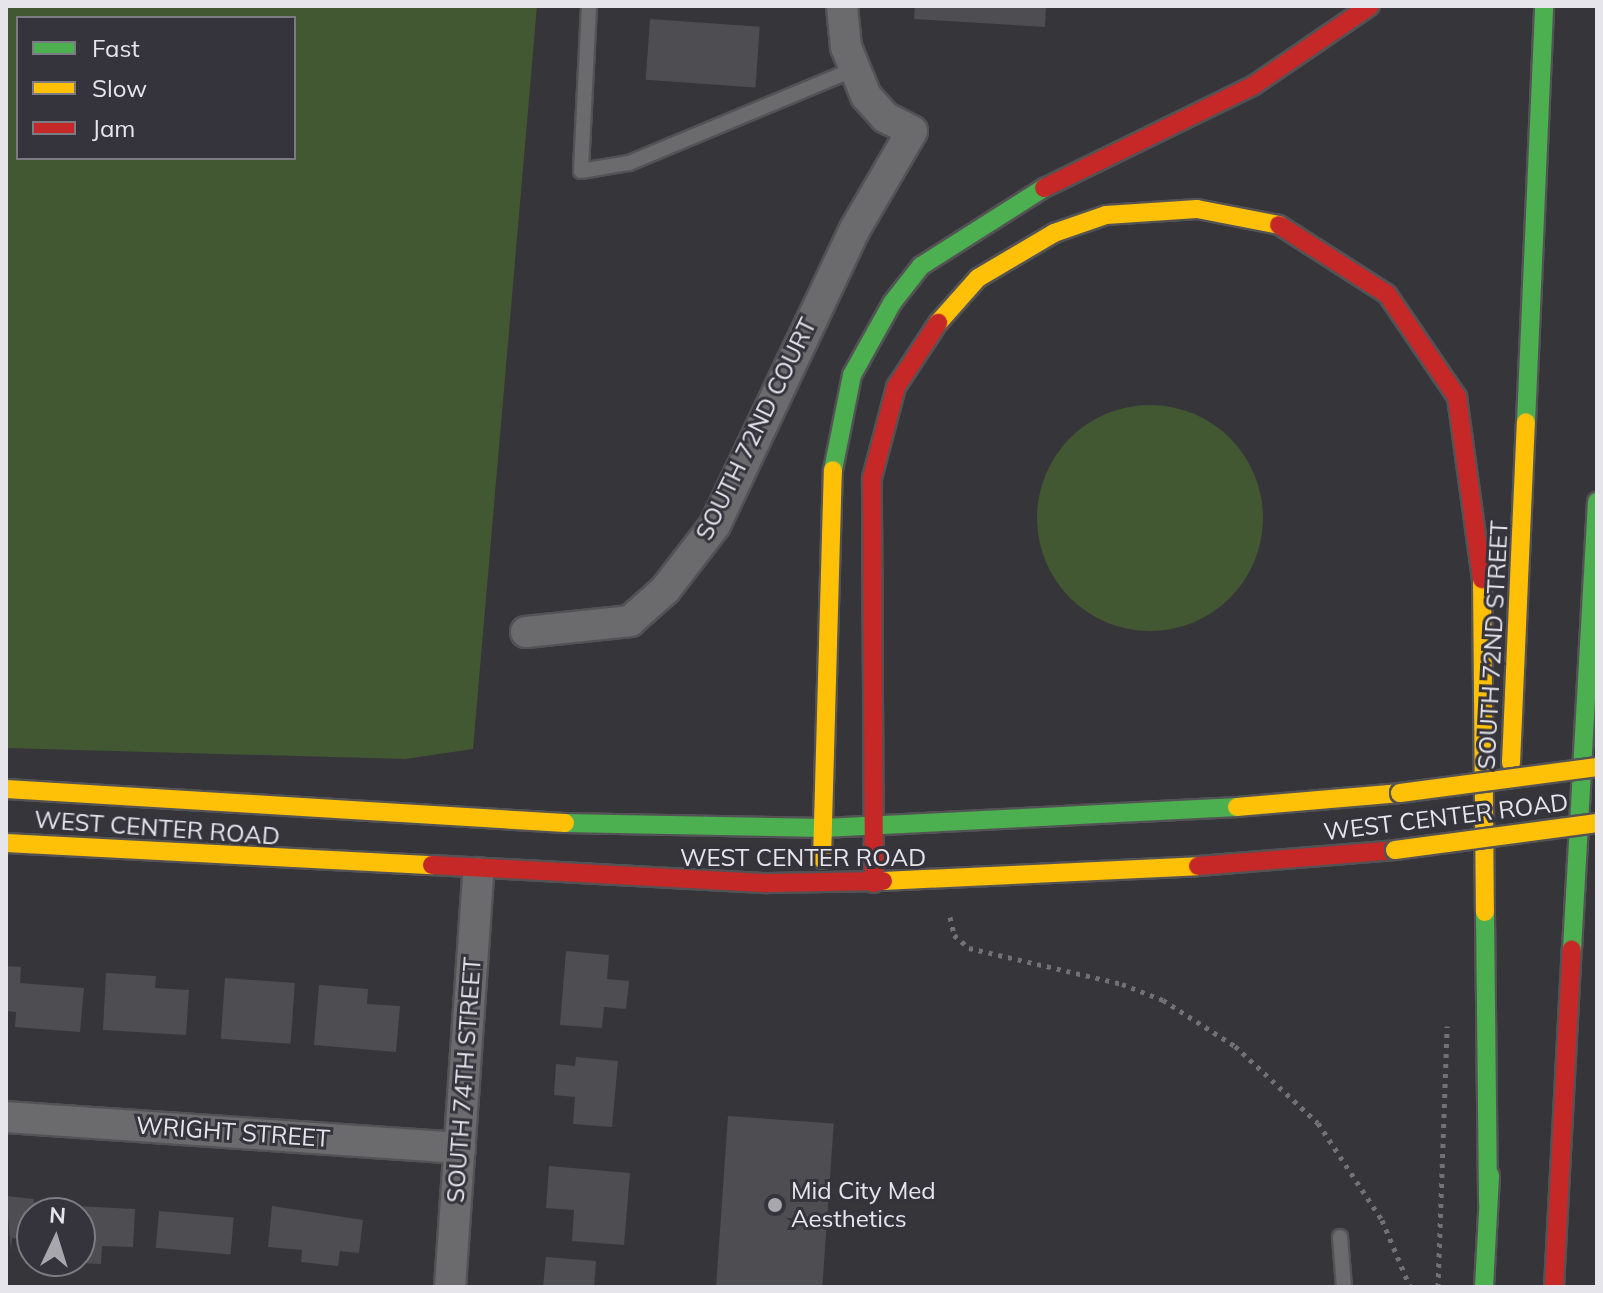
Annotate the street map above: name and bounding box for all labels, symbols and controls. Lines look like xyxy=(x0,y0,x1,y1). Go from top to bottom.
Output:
legend xyxy=(16,16,296,160)
text: Fast xyxy=(92,33,140,63)
text: Slow xyxy=(92,73,147,103)
text: Jam xyxy=(92,113,135,143)
street label: SOUTH 72ND COURT xyxy=(690,313,822,545)
street label: SOUTH 72ND STREET xyxy=(1472,520,1514,770)
street label: WEST CENTER ROAD xyxy=(1322,788,1570,846)
street label: WEST CENTER ROAD xyxy=(33,805,281,851)
street label: WEST CENTER ROAD xyxy=(680,844,926,872)
street label: SOUTH 74TH STREET xyxy=(441,956,487,1204)
street label: WRIGHT STREET xyxy=(135,1111,331,1153)
place label: Mid City Med Aesthetics xyxy=(791,1177,936,1233)
marker: Mid City Med Aesthetics xyxy=(766,1196,784,1214)
north arrow xyxy=(16,1197,96,1277)
text: N xyxy=(48,1201,67,1230)

